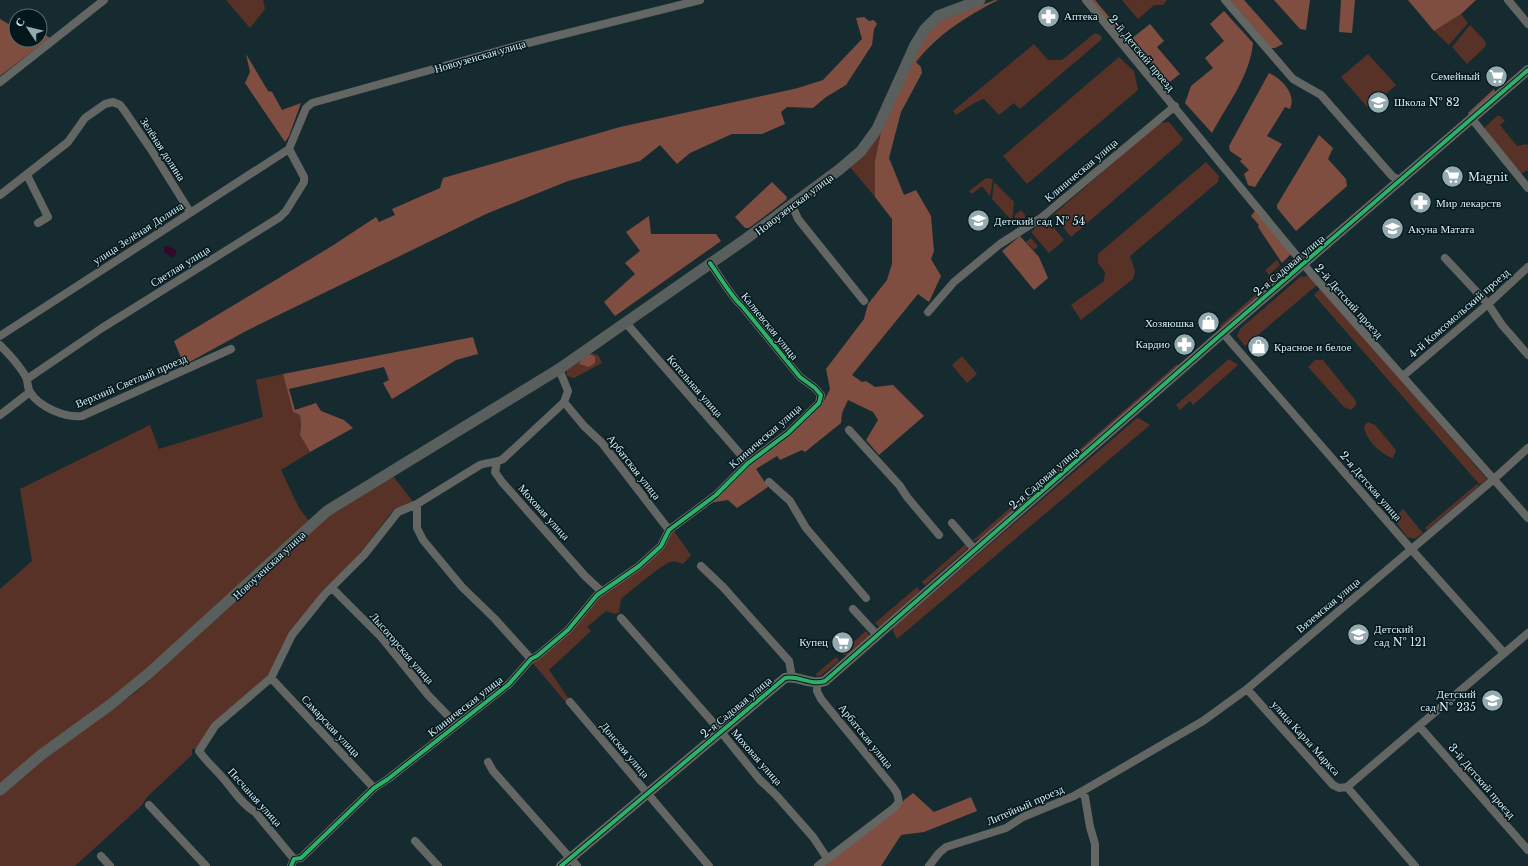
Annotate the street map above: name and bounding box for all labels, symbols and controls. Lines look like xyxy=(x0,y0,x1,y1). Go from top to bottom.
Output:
pharmacy icon: Аптека xyxy=(1036,3,1062,29)
north arrow xyxy=(8,8,48,48)
place label: Аптека xyxy=(1064,9,1098,23)
street label: 2-й Детский проезд xyxy=(1106,12,1178,94)
text: С xyxy=(12,15,28,30)
street label: Новоузенская улица xyxy=(433,36,527,76)
supermarket icon: Семейный xyxy=(1483,63,1509,89)
place label: Семейный xyxy=(1431,69,1480,83)
school or university icon: Школа № 82 xyxy=(1365,89,1391,115)
place label: Школа № 82 xyxy=(1394,95,1460,109)
street label: Зелёная долина xyxy=(137,115,189,183)
street label: Клиническая улица xyxy=(1041,135,1121,205)
supermarket icon: Magnit xyxy=(1440,164,1466,190)
street label: Новоузенская улица xyxy=(752,170,836,238)
place label: Magnit xyxy=(1468,170,1509,184)
pharmacy icon: Мир лекарств xyxy=(1408,190,1434,216)
place label: Мир лекарств xyxy=(1436,196,1501,210)
street label: улица Зелёная Долина xyxy=(90,198,186,267)
school or university icon: Детский сад № 54 xyxy=(966,208,992,234)
place label: Детский сад № 54 xyxy=(994,214,1085,228)
school or university icon: Акуна Матата xyxy=(1380,216,1406,242)
place label: Акуна Матата xyxy=(1408,222,1474,236)
street label: 2-я Садовая улица xyxy=(1251,231,1328,299)
street label: Светлая улица xyxy=(148,242,212,290)
street label: 2-й Детский проезд xyxy=(1312,261,1386,341)
street label: 4-й Комсомольский проезд xyxy=(1406,265,1513,361)
street label: Каляевская улица xyxy=(738,289,802,363)
shop icon: Хозяюшка xyxy=(1196,310,1222,336)
place label: Хозяюшка xyxy=(1145,316,1194,330)
pharmacy icon: Кардио xyxy=(1172,331,1198,357)
shop icon: Красное и белое xyxy=(1245,334,1271,360)
place label: Кардио xyxy=(1136,337,1170,351)
place label: Красное и белое xyxy=(1274,340,1352,354)
street label: Верхний Светлый проезд xyxy=(73,351,189,411)
street label: Котельная улица xyxy=(664,352,726,420)
street label: Клиническая улица xyxy=(726,401,804,471)
street label: Арбатская улица xyxy=(604,432,664,502)
street label: 2-я Садовая улица xyxy=(1006,444,1082,512)
street label: 2-я Детская улица xyxy=(1337,448,1405,524)
street label: Моховая улица xyxy=(515,481,573,543)
street label: Новоузенская улица xyxy=(230,528,308,602)
street label: Вяземская улица xyxy=(1293,574,1363,636)
street label: Лысогорская улица xyxy=(367,609,437,687)
school or university icon: Детский сад № 121 xyxy=(1346,622,1372,648)
place label: Детский сад № 121 xyxy=(1374,622,1427,649)
supermarket icon: Купец xyxy=(830,629,856,655)
place label: Купец xyxy=(799,635,828,649)
street label: Клиническая улица xyxy=(425,672,505,740)
street label: 2-я Садовая улица xyxy=(698,673,775,741)
place label: Детский сад № 235 xyxy=(1420,687,1476,714)
school or university icon: Детский сад № 235 xyxy=(1479,687,1505,713)
street label: Самарская улица xyxy=(299,692,363,760)
street label: улица Карла Маркса xyxy=(1269,697,1344,779)
street label: Арбатская улица xyxy=(836,701,896,771)
street label: Донская улица xyxy=(597,719,653,781)
street label: Моховая улица xyxy=(729,726,786,788)
street label: 3-й Детский проезд xyxy=(1445,740,1519,822)
street label: Песчаная улица xyxy=(225,765,285,829)
street label: Литейный проезд xyxy=(984,782,1066,828)

